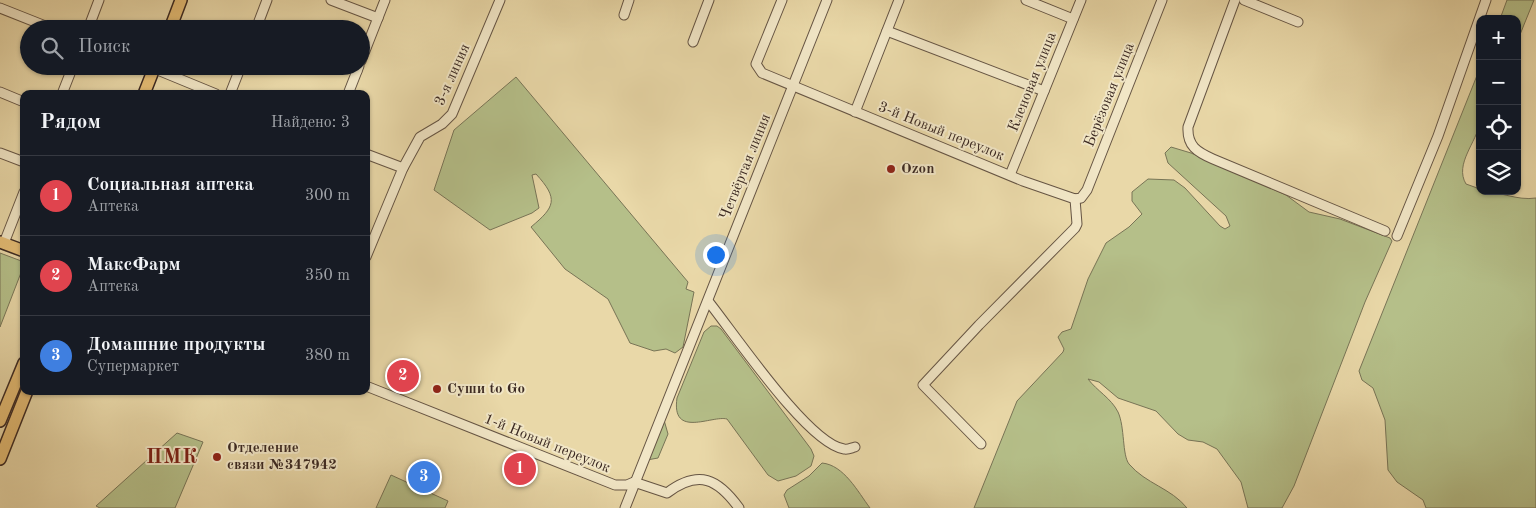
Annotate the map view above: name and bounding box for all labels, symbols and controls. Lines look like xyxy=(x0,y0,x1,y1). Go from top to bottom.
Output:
map controls xyxy=(1476,15,1521,195)
button: + xyxy=(1476,15,1521,60)
search box xyxy=(20,20,370,75)
street label: Кленовая улица xyxy=(1006,29,1060,134)
icon: search xyxy=(38,34,66,62)
text: Поиск xyxy=(78,38,130,57)
street label: Берёзовая улица xyxy=(1082,40,1138,149)
street label: 3-я линия xyxy=(433,42,473,108)
button: − xyxy=(1476,60,1521,105)
street label: 3-й Новый переулок xyxy=(876,100,1007,164)
button: locate xyxy=(1476,105,1521,150)
text: Рядом xyxy=(40,112,101,133)
street label: Четвёртая линия xyxy=(718,112,774,222)
text: Найдено: 3 xyxy=(271,115,350,131)
button: layers xyxy=(1476,150,1521,195)
place label: Ozon xyxy=(901,162,934,177)
marker: Ozon xyxy=(885,163,897,175)
text: Социальная аптека xyxy=(87,176,254,195)
text: 1 xyxy=(51,188,61,204)
text: 300 m xyxy=(305,188,350,204)
text: Аптека xyxy=(87,199,139,215)
your location xyxy=(703,242,729,268)
text: МаксФарм xyxy=(87,256,181,275)
text: 2 xyxy=(51,268,61,284)
text: 350 m xyxy=(305,268,350,284)
text: Аптека xyxy=(87,279,139,295)
text: Домашние продукты xyxy=(87,336,265,355)
text: 3 xyxy=(51,348,61,364)
text: 380 m xyxy=(305,348,350,364)
pin: 2 xyxy=(387,357,419,395)
text: Супермаркет xyxy=(87,359,179,375)
place label: Суши to Go xyxy=(447,382,525,397)
marker: Суши to Go xyxy=(431,383,443,395)
street label: 1-й Новый переулок xyxy=(481,410,613,478)
place label: Отделение связи №347942 xyxy=(227,441,337,473)
district label: ПМК xyxy=(146,448,198,468)
pin: 1 xyxy=(504,450,536,488)
marker: Отделение связи №347942 xyxy=(211,451,223,463)
pin: 3 xyxy=(408,458,440,496)

